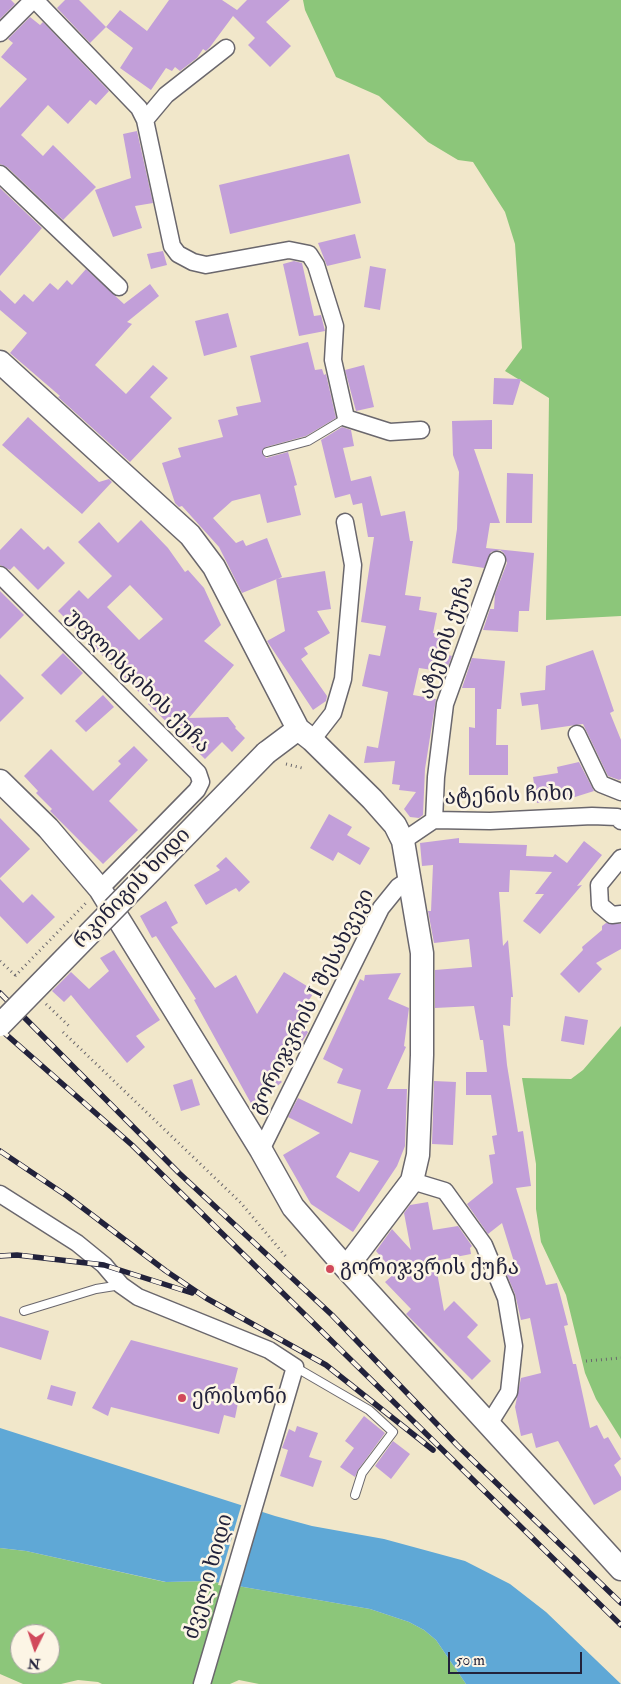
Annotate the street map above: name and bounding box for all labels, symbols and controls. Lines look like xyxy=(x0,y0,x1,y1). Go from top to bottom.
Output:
street label: ატენის ქუჩა xyxy=(415,573,481,703)
street label: უფლისციხის ქუჩა xyxy=(60,605,214,759)
street label: ატენის ჩიხი xyxy=(444,782,574,812)
street label: რკინიგის ხიდი xyxy=(69,823,197,955)
street label: გორიჯვრის I შესახვევი xyxy=(245,885,381,1119)
place label: გორიჯვრის ქუჩა xyxy=(340,1256,519,1282)
marker: გორიჯვრის ქუჩა xyxy=(324,1263,336,1275)
place label: ერისონი xyxy=(192,1385,287,1411)
marker: ერისონი xyxy=(176,1392,188,1404)
street label: ძველი ხიდი xyxy=(180,1511,240,1643)
north arrow xyxy=(10,1624,60,1674)
scale bar xyxy=(451,1642,585,1674)
text: 50 m xyxy=(456,1651,485,1670)
text: N xyxy=(27,1655,41,1672)

